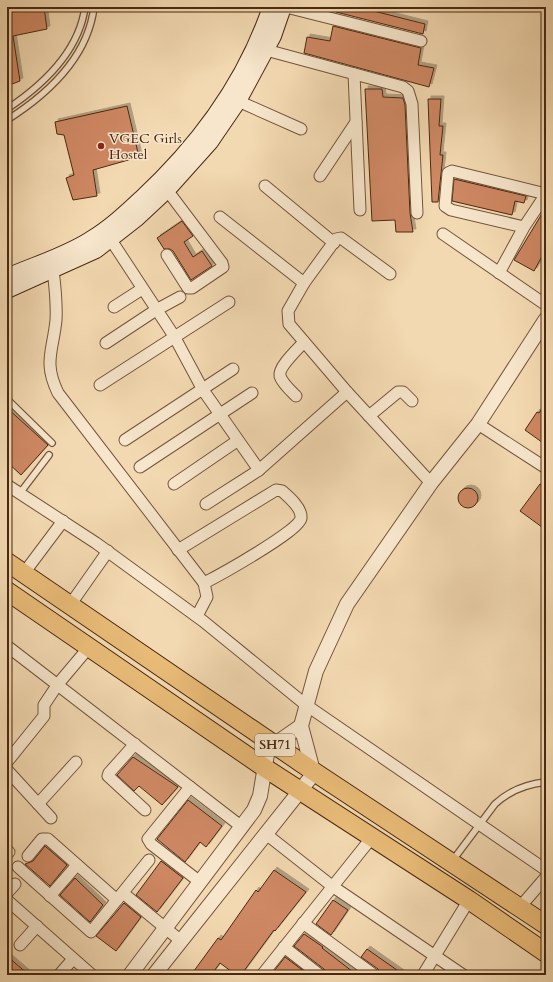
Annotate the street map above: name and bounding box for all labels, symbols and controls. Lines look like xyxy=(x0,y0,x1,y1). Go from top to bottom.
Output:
place label: VGEC Girls Hostel xyxy=(109,129,182,164)
marker: VGEC Girls Hostel xyxy=(96,141,106,151)
road number: SH71 xyxy=(255,734,295,756)

